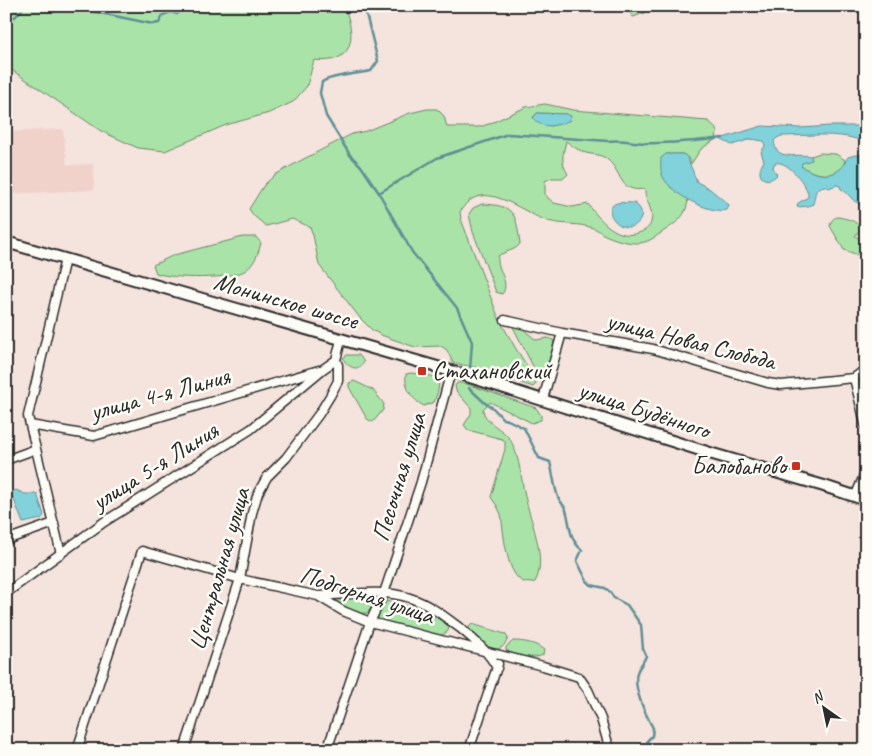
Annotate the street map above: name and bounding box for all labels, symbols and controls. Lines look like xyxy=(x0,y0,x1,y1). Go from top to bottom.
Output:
street label: Монинское шоссе xyxy=(210,265,364,337)
street label: улица Новая Слобода xyxy=(601,304,781,378)
place label: Стахановский xyxy=(432,355,553,387)
street label: улица 4-я Линия xyxy=(85,360,234,428)
marker: Стахановский xyxy=(416,365,428,377)
street label: улица Будённого xyxy=(572,373,717,447)
street label: Песочная улица xyxy=(364,407,434,545)
street label: улица 5-я Линия xyxy=(84,414,225,519)
place label: Балобаново xyxy=(692,450,789,482)
marker: Балобаново xyxy=(790,460,802,472)
street label: Центральная улица xyxy=(181,482,258,654)
street label: Подгорная улица xyxy=(296,558,440,632)
north arrow xyxy=(800,684,850,734)
text: N xyxy=(809,687,827,707)

